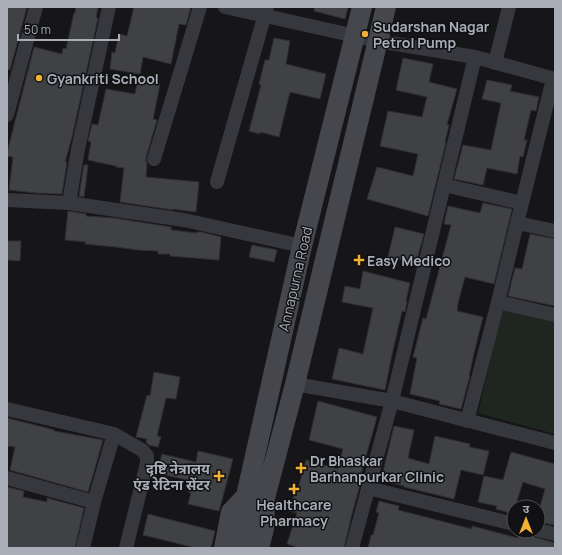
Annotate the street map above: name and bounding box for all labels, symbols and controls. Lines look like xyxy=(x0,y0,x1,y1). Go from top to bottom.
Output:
scale bar xyxy=(18,16,119,42)
place label: Sudarshan Nagar Petrol Pump xyxy=(373,17,490,52)
text: 50 m xyxy=(24,21,51,38)
marker: Sudarshan Nagar Petrol Pump xyxy=(360,29,370,39)
place label: Gyankriti School xyxy=(47,69,159,88)
marker: Gyankriti School xyxy=(34,73,44,83)
street label: Annapurna Road xyxy=(274,225,316,333)
place label: Easy Medico xyxy=(367,251,451,270)
marker: Easy Medico xyxy=(354,255,364,265)
place label: Dr Bhaskar Barhanpurkar Clinic xyxy=(310,451,444,486)
place label: दृष्टि नेत्रालय एंड रेटिना सेंटर xyxy=(133,459,211,494)
marker: Dr Bhaskar Barhanpurkar Clinic xyxy=(295,462,307,474)
marker: दृष्टि नेत्रालय एंड रेटिना सेंटर xyxy=(213,470,225,482)
marker: Healthcare Pharmacy xyxy=(289,484,299,494)
place label: Healthcare Pharmacy xyxy=(256,495,332,530)
north arrow xyxy=(506,499,546,539)
text: उ xyxy=(523,501,530,516)

